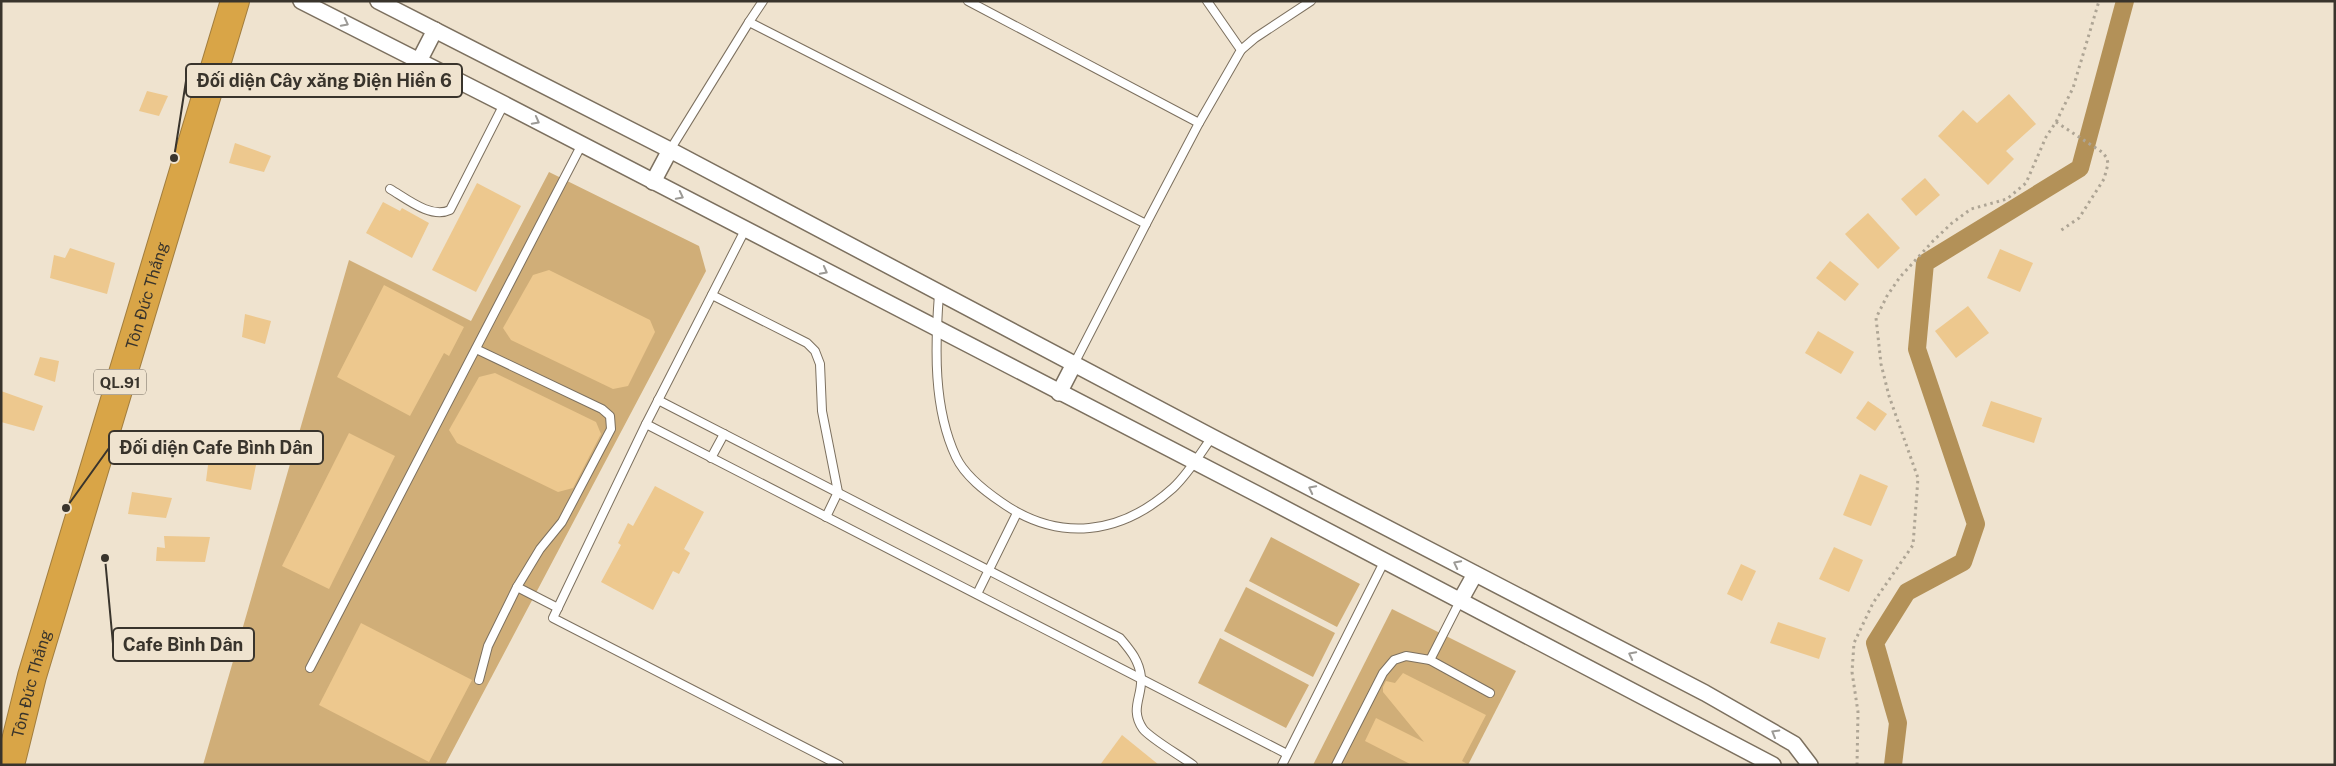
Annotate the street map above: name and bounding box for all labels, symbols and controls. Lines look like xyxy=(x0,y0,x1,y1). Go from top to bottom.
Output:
one-way arrow xyxy=(340,17,349,27)
callout: Đối diện Cây xăng Điện Hiền 6 xyxy=(186,64,462,97)
text: Đối diện Cây xăng Điện Hiền 6 xyxy=(196,70,452,91)
one-way arrow xyxy=(531,115,540,125)
one-way arrow xyxy=(675,190,684,200)
street label: Tôn Đức Thắng xyxy=(121,239,172,352)
one-way arrow xyxy=(819,265,828,275)
road number: QL.91 xyxy=(94,370,146,394)
callout: Đối diện Cafe Bình Dân xyxy=(109,431,323,464)
text: Đối diện Cafe Bình Dân xyxy=(119,437,313,458)
one-way arrow xyxy=(1309,485,1318,495)
one-way arrow xyxy=(1453,560,1462,570)
street label: Tôn Đức Thắng xyxy=(8,627,55,740)
callout: Cafe Bình Dân xyxy=(113,628,254,661)
text: Cafe Bình Dân xyxy=(123,634,243,655)
one-way arrow xyxy=(1628,651,1637,661)
one-way arrow xyxy=(1771,729,1780,739)

